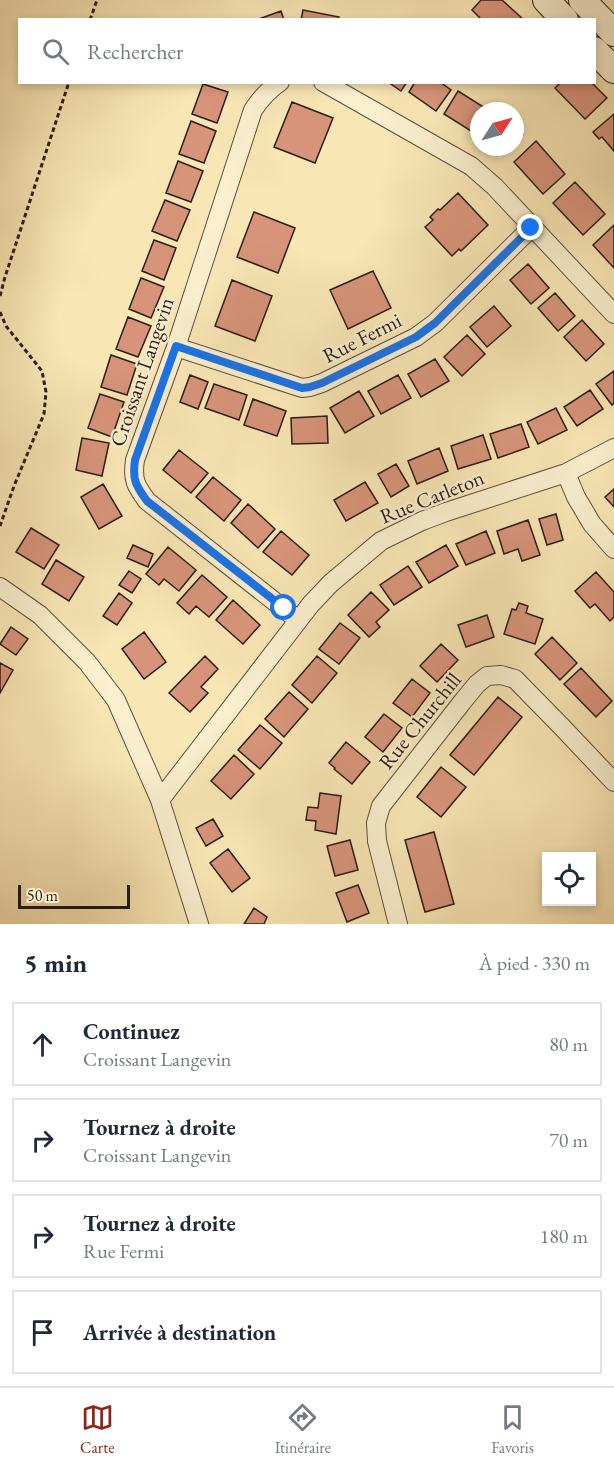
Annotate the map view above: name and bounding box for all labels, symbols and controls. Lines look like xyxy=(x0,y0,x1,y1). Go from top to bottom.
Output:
search box xyxy=(18,18,596,84)
icon: search xyxy=(39,35,72,68)
text: Rechercher xyxy=(87,37,183,66)
north arrow xyxy=(470,102,524,156)
route end xyxy=(517,214,543,240)
street label: Croissant Langevin xyxy=(103,294,180,450)
street label: Rue Fermi xyxy=(318,306,406,369)
street label: Rue Carleton xyxy=(376,463,488,530)
route start xyxy=(270,594,296,620)
street label: Rue Churchill xyxy=(372,667,467,775)
map controls xyxy=(542,852,596,906)
button: locate xyxy=(542,852,596,906)
scale bar xyxy=(18,882,130,910)
text: 50 m xyxy=(27,885,58,906)
text: 5 min xyxy=(24,946,87,980)
text: À pied · 330 m xyxy=(479,950,590,976)
text: Continuez xyxy=(83,1017,180,1046)
icon: ahead xyxy=(26,1028,59,1061)
text: 80 m xyxy=(549,1031,588,1057)
text: Croissant Langevin xyxy=(83,1046,231,1072)
text: Tournez à droite xyxy=(83,1113,236,1142)
icon: right xyxy=(26,1124,59,1157)
text: 70 m xyxy=(549,1127,588,1153)
text: Croissant Langevin xyxy=(83,1142,231,1168)
text: Tournez à droite xyxy=(83,1209,236,1238)
icon: right xyxy=(26,1220,59,1253)
text: 180 m xyxy=(540,1223,588,1249)
text: Rue Fermi xyxy=(83,1238,164,1264)
icon: arrive xyxy=(26,1316,59,1349)
text: Arrivée à destination xyxy=(83,1318,276,1347)
tab: Carte xyxy=(80,1401,114,1458)
tab: Itinéraire xyxy=(275,1401,331,1458)
tab: Favoris xyxy=(491,1401,534,1458)

